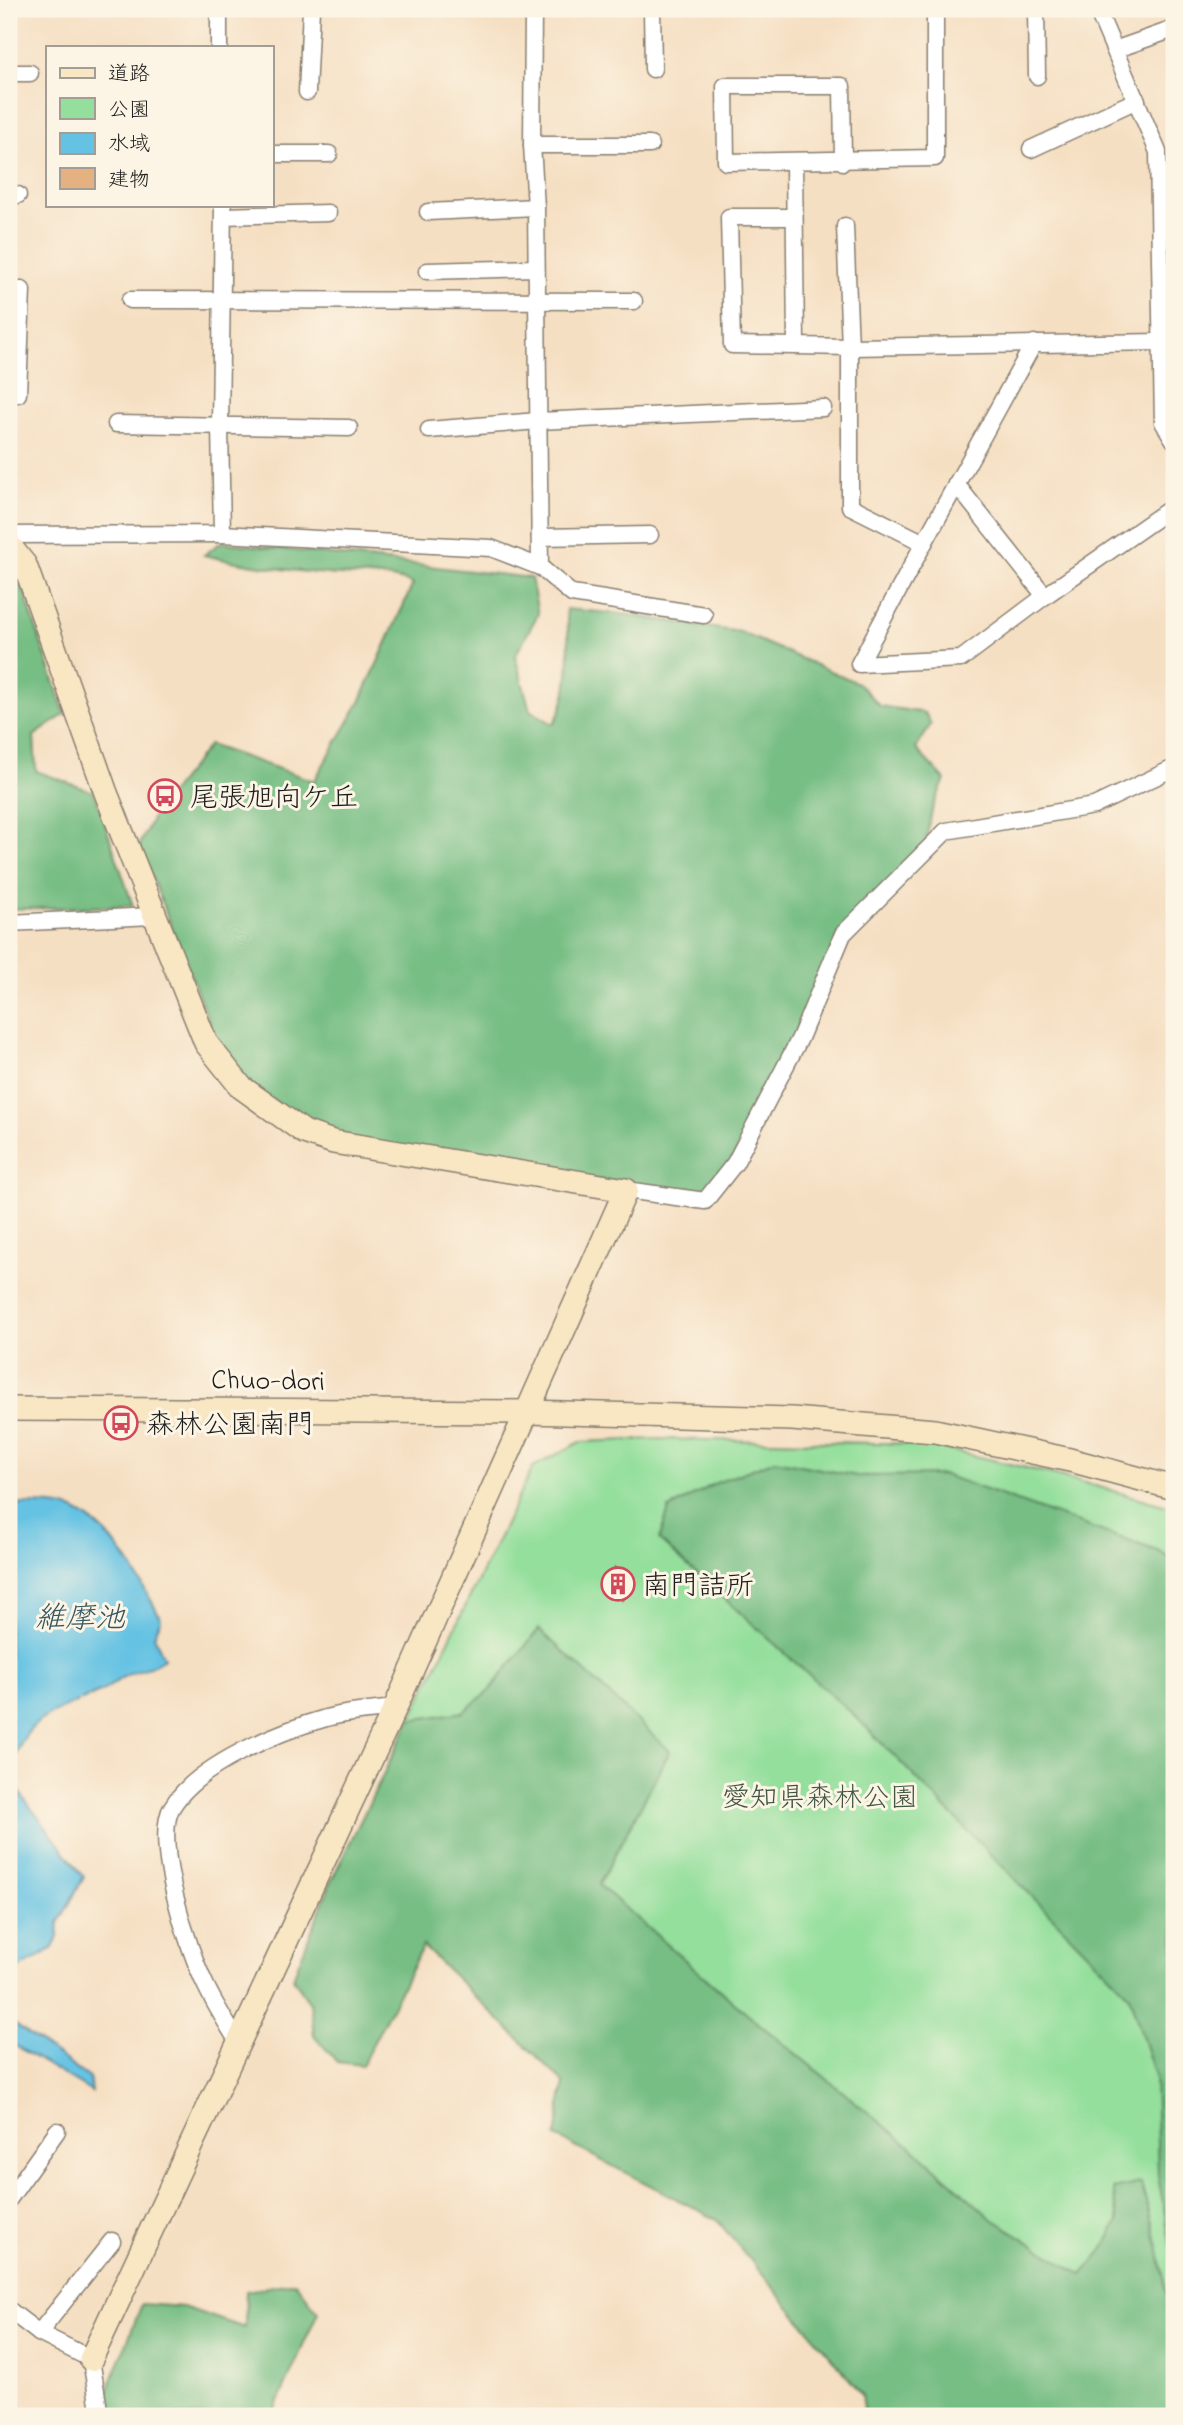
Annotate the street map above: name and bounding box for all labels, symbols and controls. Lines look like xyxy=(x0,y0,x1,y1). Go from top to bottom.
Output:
legend xyxy=(46,46,273,206)
text: 道路 xyxy=(108,60,150,90)
text: 公園 xyxy=(108,96,150,126)
text: 水域 xyxy=(108,130,150,160)
text: 建物 xyxy=(108,166,150,196)
bus stop icon: 尾張旭向ケ丘 xyxy=(146,777,184,815)
place label: 尾張旭向ケ丘 xyxy=(190,779,358,820)
street label: Chuo-dori xyxy=(211,1361,325,1404)
bus stop icon: 森林公園南門 xyxy=(102,1404,140,1442)
place label: 森林公園南門 xyxy=(146,1406,314,1447)
building icon: 南門詰所 xyxy=(599,1565,637,1603)
place label: 南門詰所 xyxy=(642,1567,754,1608)
water label: 維摩池 xyxy=(35,1598,126,1642)
park label: 愛知県森林公園 xyxy=(722,1779,918,1820)

